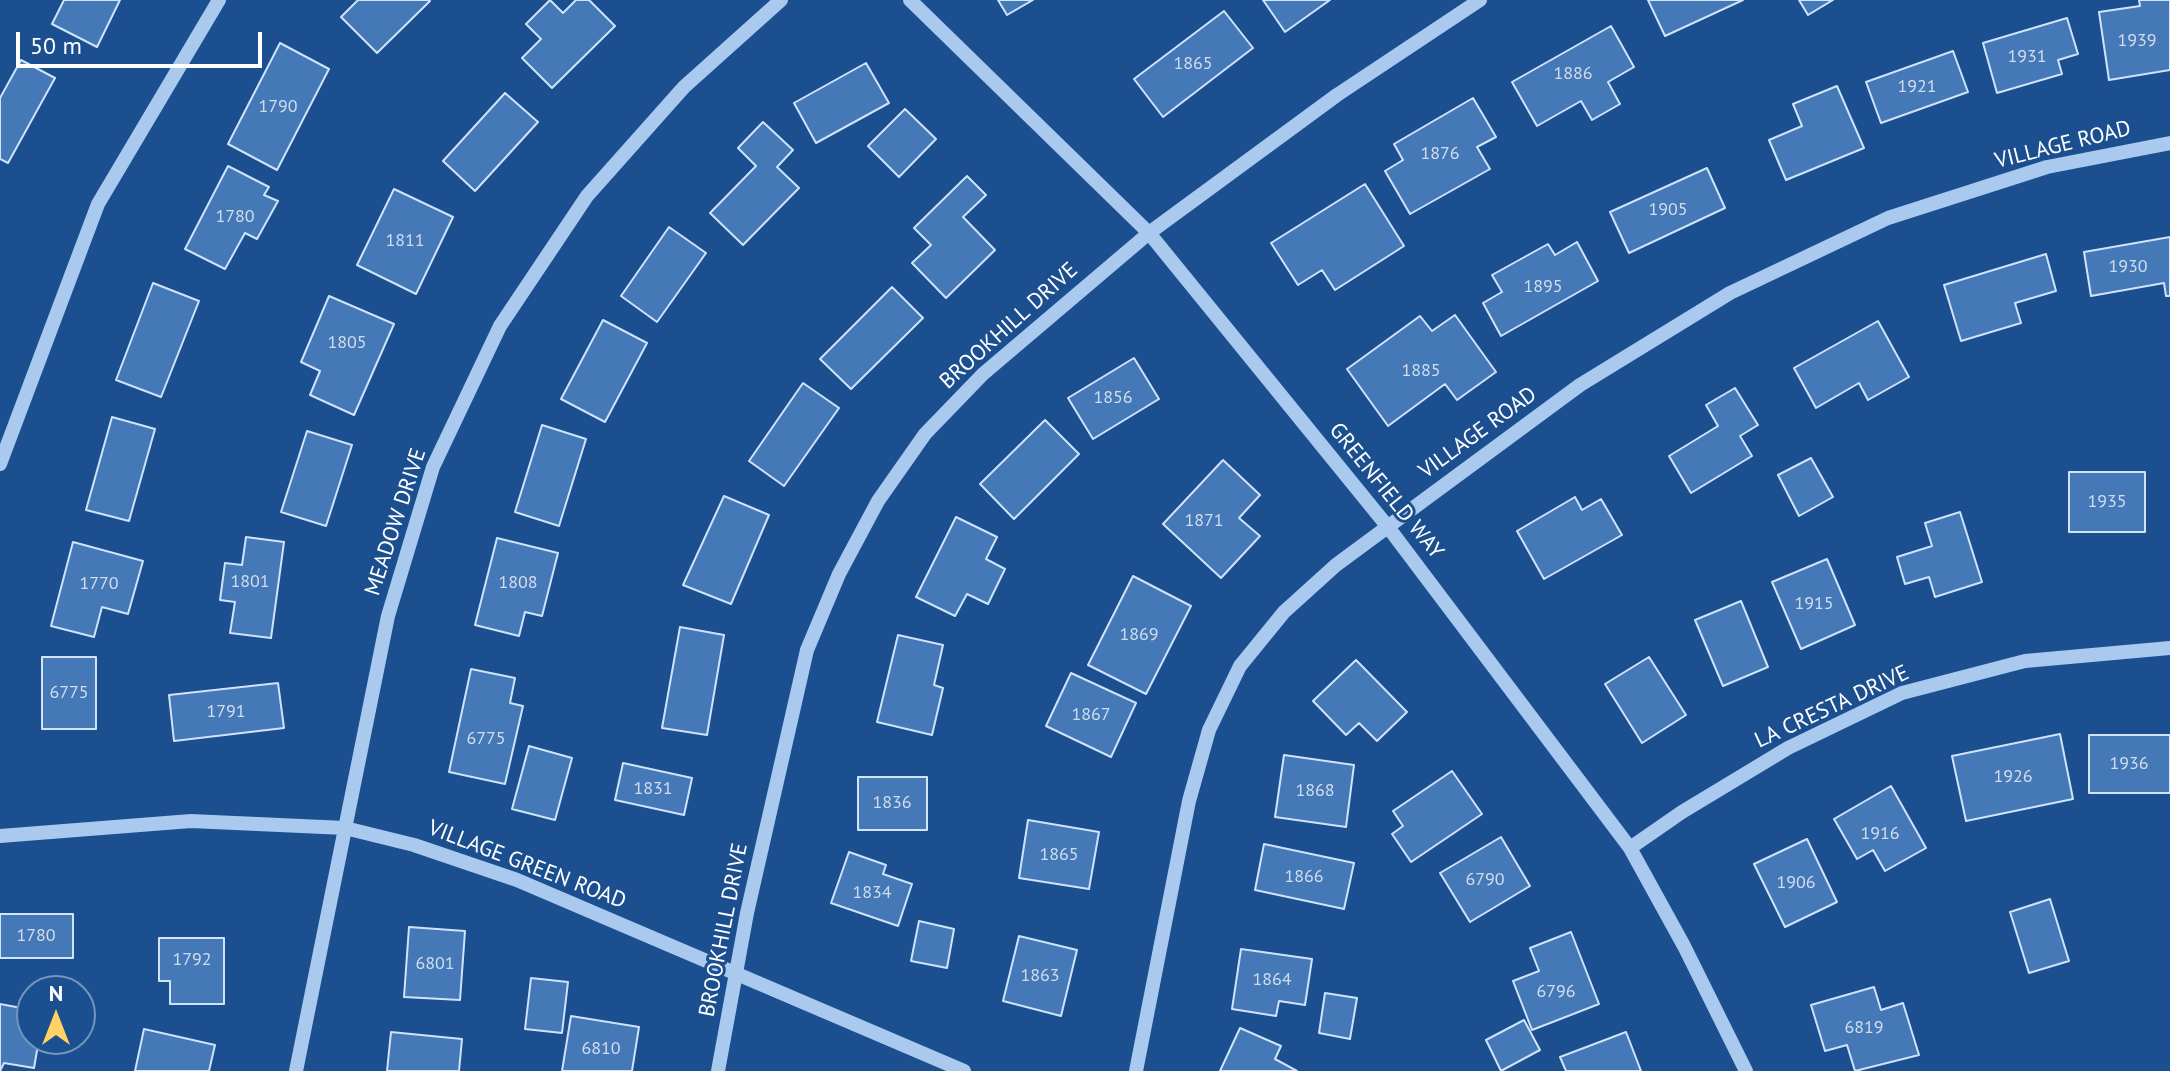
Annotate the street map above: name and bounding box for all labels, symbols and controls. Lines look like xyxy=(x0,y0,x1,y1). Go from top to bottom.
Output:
scale bar xyxy=(20,16,266,66)
text: 50 m xyxy=(30,30,82,61)
house number: 1939 xyxy=(2117,30,2157,52)
house number: 1931 xyxy=(2007,46,2047,68)
house number: 1865 xyxy=(1173,53,1213,75)
house number: 1886 xyxy=(1553,63,1593,85)
house number: 1921 xyxy=(1897,76,1937,98)
house number: 1790 xyxy=(258,96,298,118)
street label: VILLAGE ROAD xyxy=(1992,115,2134,175)
house number: 1876 xyxy=(1420,143,1460,165)
house number: 1905 xyxy=(1648,199,1688,221)
house number: 1780 xyxy=(215,206,255,228)
house number: 1811 xyxy=(385,230,425,252)
house number: 1930 xyxy=(2108,256,2148,278)
street label: BROOKHILL DRIVE xyxy=(935,257,1083,395)
house number: 1895 xyxy=(1523,276,1563,298)
house number: 1805 xyxy=(327,332,367,354)
house number: 1885 xyxy=(1401,360,1441,382)
street label: VILLAGE ROAD xyxy=(1414,381,1542,485)
house number: 1856 xyxy=(1093,387,1133,409)
street label: GREENFIELD WAY xyxy=(1323,418,1449,564)
street label: MEADOW DRIVE xyxy=(360,445,432,599)
house number: 1935 xyxy=(2087,491,2127,513)
house number: 1871 xyxy=(1184,510,1224,532)
house number: 1801 xyxy=(230,571,270,593)
house number: 1808 xyxy=(498,572,538,594)
house number: 1770 xyxy=(79,573,119,595)
house number: 1915 xyxy=(1794,593,1834,615)
house number: 1869 xyxy=(1119,624,1159,646)
street label: LA CRESTA DRIVE xyxy=(1751,660,1913,754)
house number: 6775 xyxy=(49,682,89,704)
house number: 1791 xyxy=(206,701,246,723)
house number: 1867 xyxy=(1071,704,1111,726)
house number: 6775 xyxy=(466,728,506,750)
house number: 1936 xyxy=(2109,753,2149,775)
house number: 1926 xyxy=(1993,766,2033,788)
house number: 1831 xyxy=(633,778,673,800)
house number: 1868 xyxy=(1295,780,1335,802)
house number: 1836 xyxy=(872,792,912,814)
street label: VILLAGE GREEN ROAD xyxy=(424,815,630,915)
house number: 1916 xyxy=(1860,823,1900,845)
street label: BROOKHILL DRIVE xyxy=(694,841,754,1019)
house number: 1865 xyxy=(1039,844,1079,866)
house number: 1866 xyxy=(1284,866,1324,888)
house number: 6790 xyxy=(1465,869,1505,891)
house number: 1906 xyxy=(1776,872,1816,894)
house number: 1834 xyxy=(852,882,892,904)
house number: 1780 xyxy=(16,925,56,947)
house number: 1792 xyxy=(172,949,212,971)
house number: 6801 xyxy=(415,953,455,975)
house number: 1863 xyxy=(1020,965,1060,987)
house number: 1864 xyxy=(1252,969,1292,991)
north arrow xyxy=(16,975,96,1055)
text: N xyxy=(49,979,63,1007)
house number: 6796 xyxy=(1536,981,1576,1003)
house number: 6819 xyxy=(1844,1017,1884,1039)
house number: 6810 xyxy=(581,1038,621,1060)

